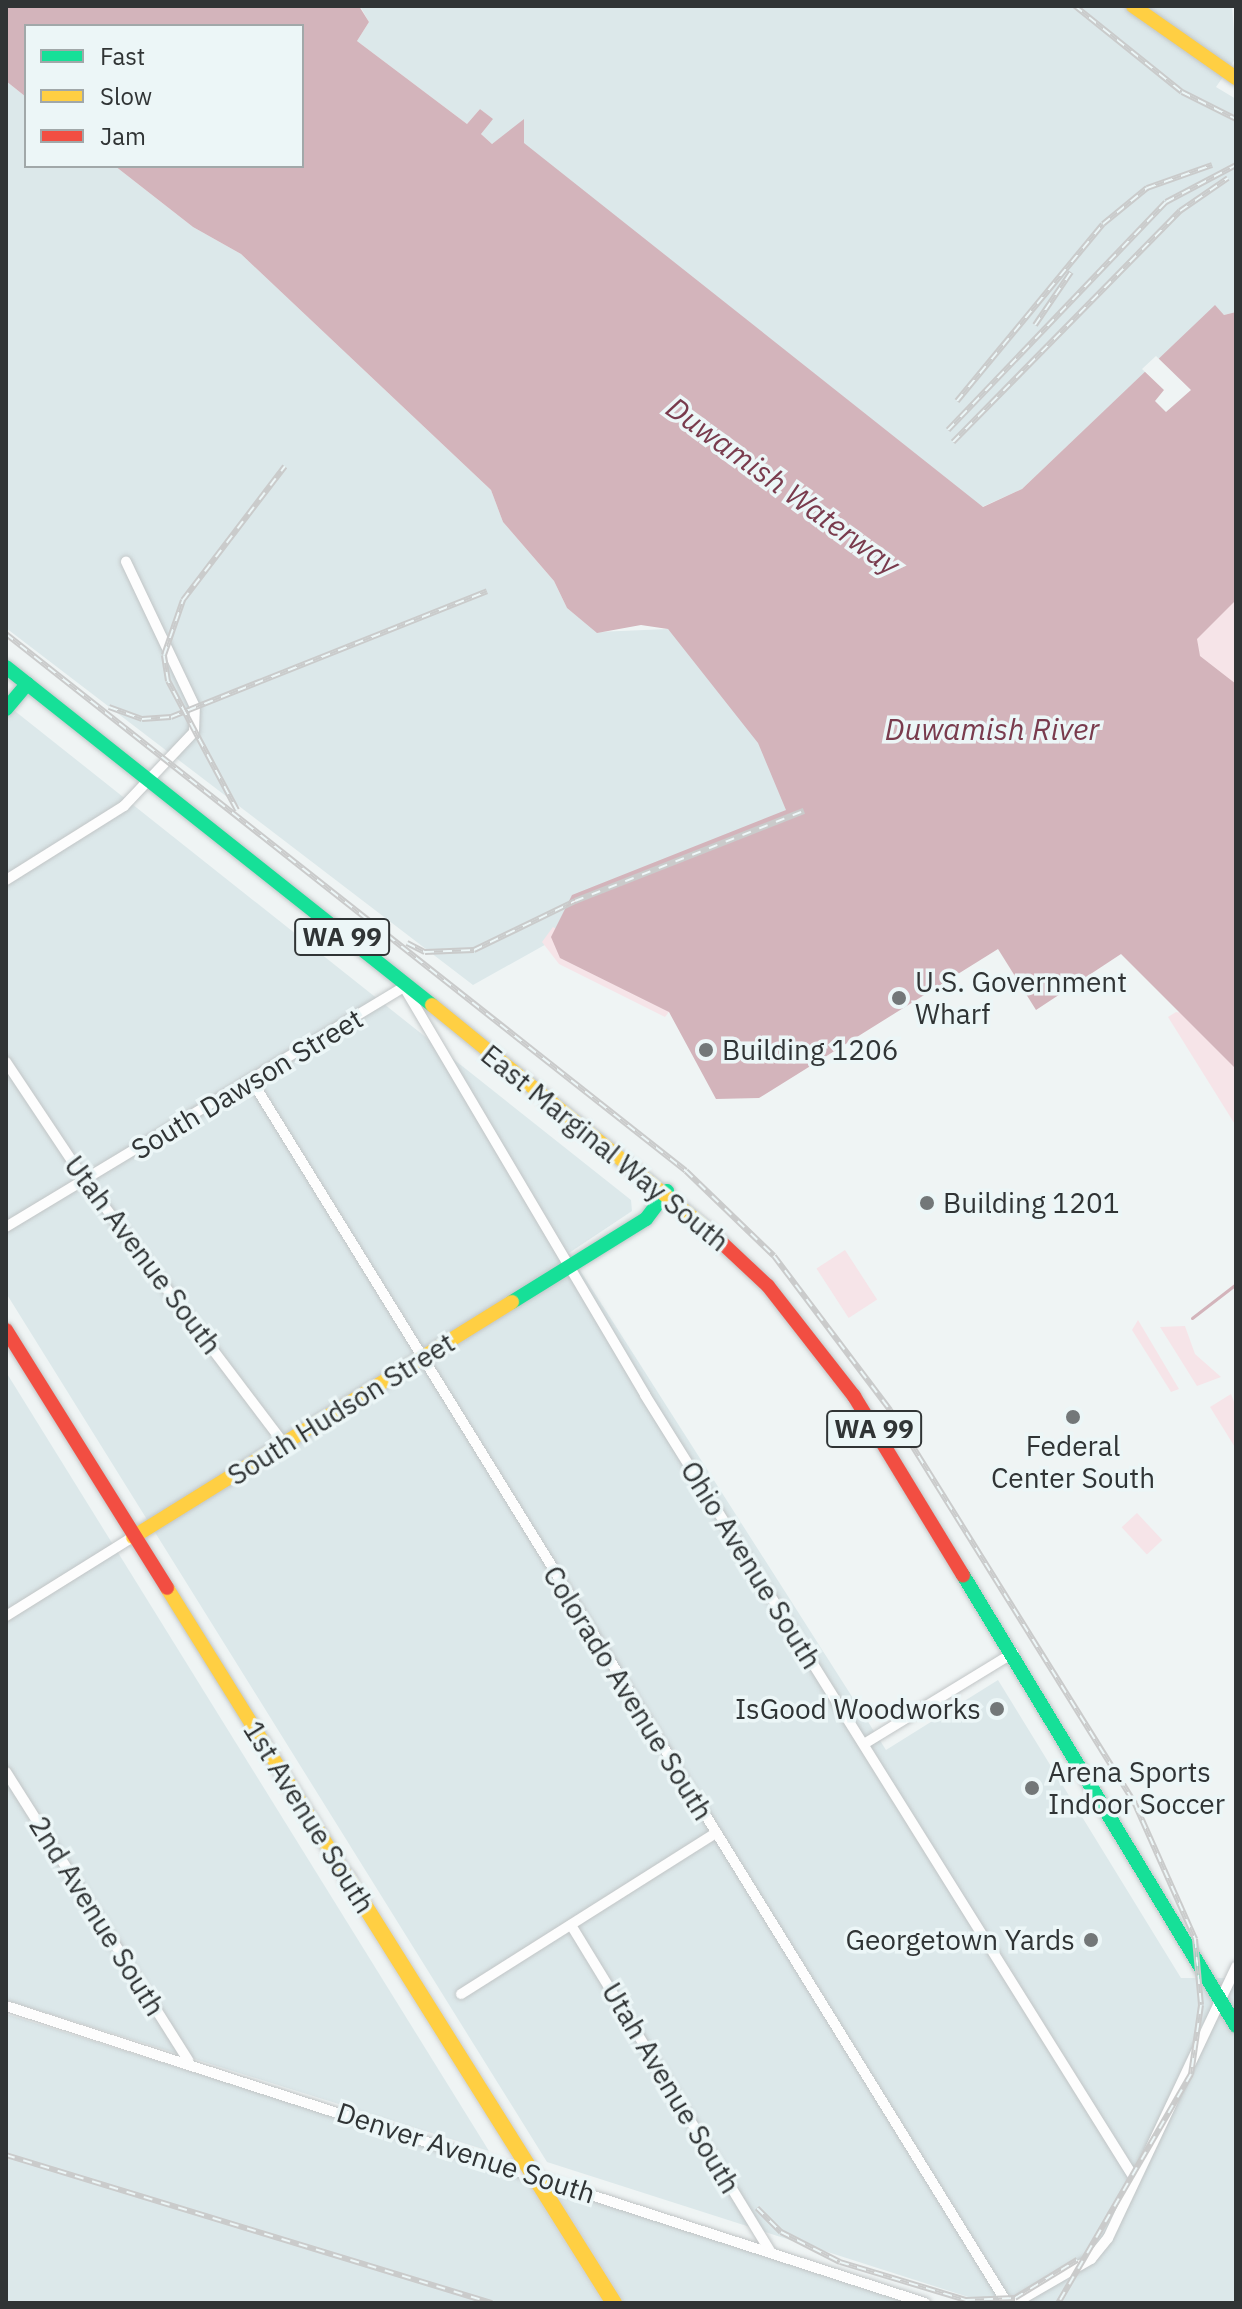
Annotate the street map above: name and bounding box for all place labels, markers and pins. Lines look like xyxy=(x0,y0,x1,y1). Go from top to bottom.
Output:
place label: U.S. Government Wharf xyxy=(915,965,1127,1031)
marker: U.S. Government Wharf xyxy=(890,989,908,1007)
place label: Building 1206 xyxy=(722,1033,899,1067)
marker: Building 1206 xyxy=(697,1041,715,1059)
place label: Building 1201 xyxy=(943,1186,1120,1220)
marker: Building 1201 xyxy=(918,1194,936,1212)
marker: Federal Center South xyxy=(1064,1408,1082,1426)
place label: Federal Center South xyxy=(991,1429,1155,1495)
place label: IsGood Woodworks xyxy=(735,1692,981,1726)
marker: IsGood Woodworks xyxy=(988,1700,1006,1718)
place label: Arena Sports Indoor Soccer xyxy=(1048,1755,1225,1821)
marker: Arena Sports Indoor Soccer xyxy=(1023,1779,1041,1797)
place label: Georgetown Yards xyxy=(845,1923,1075,1957)
marker: Georgetown Yards xyxy=(1082,1931,1100,1949)

